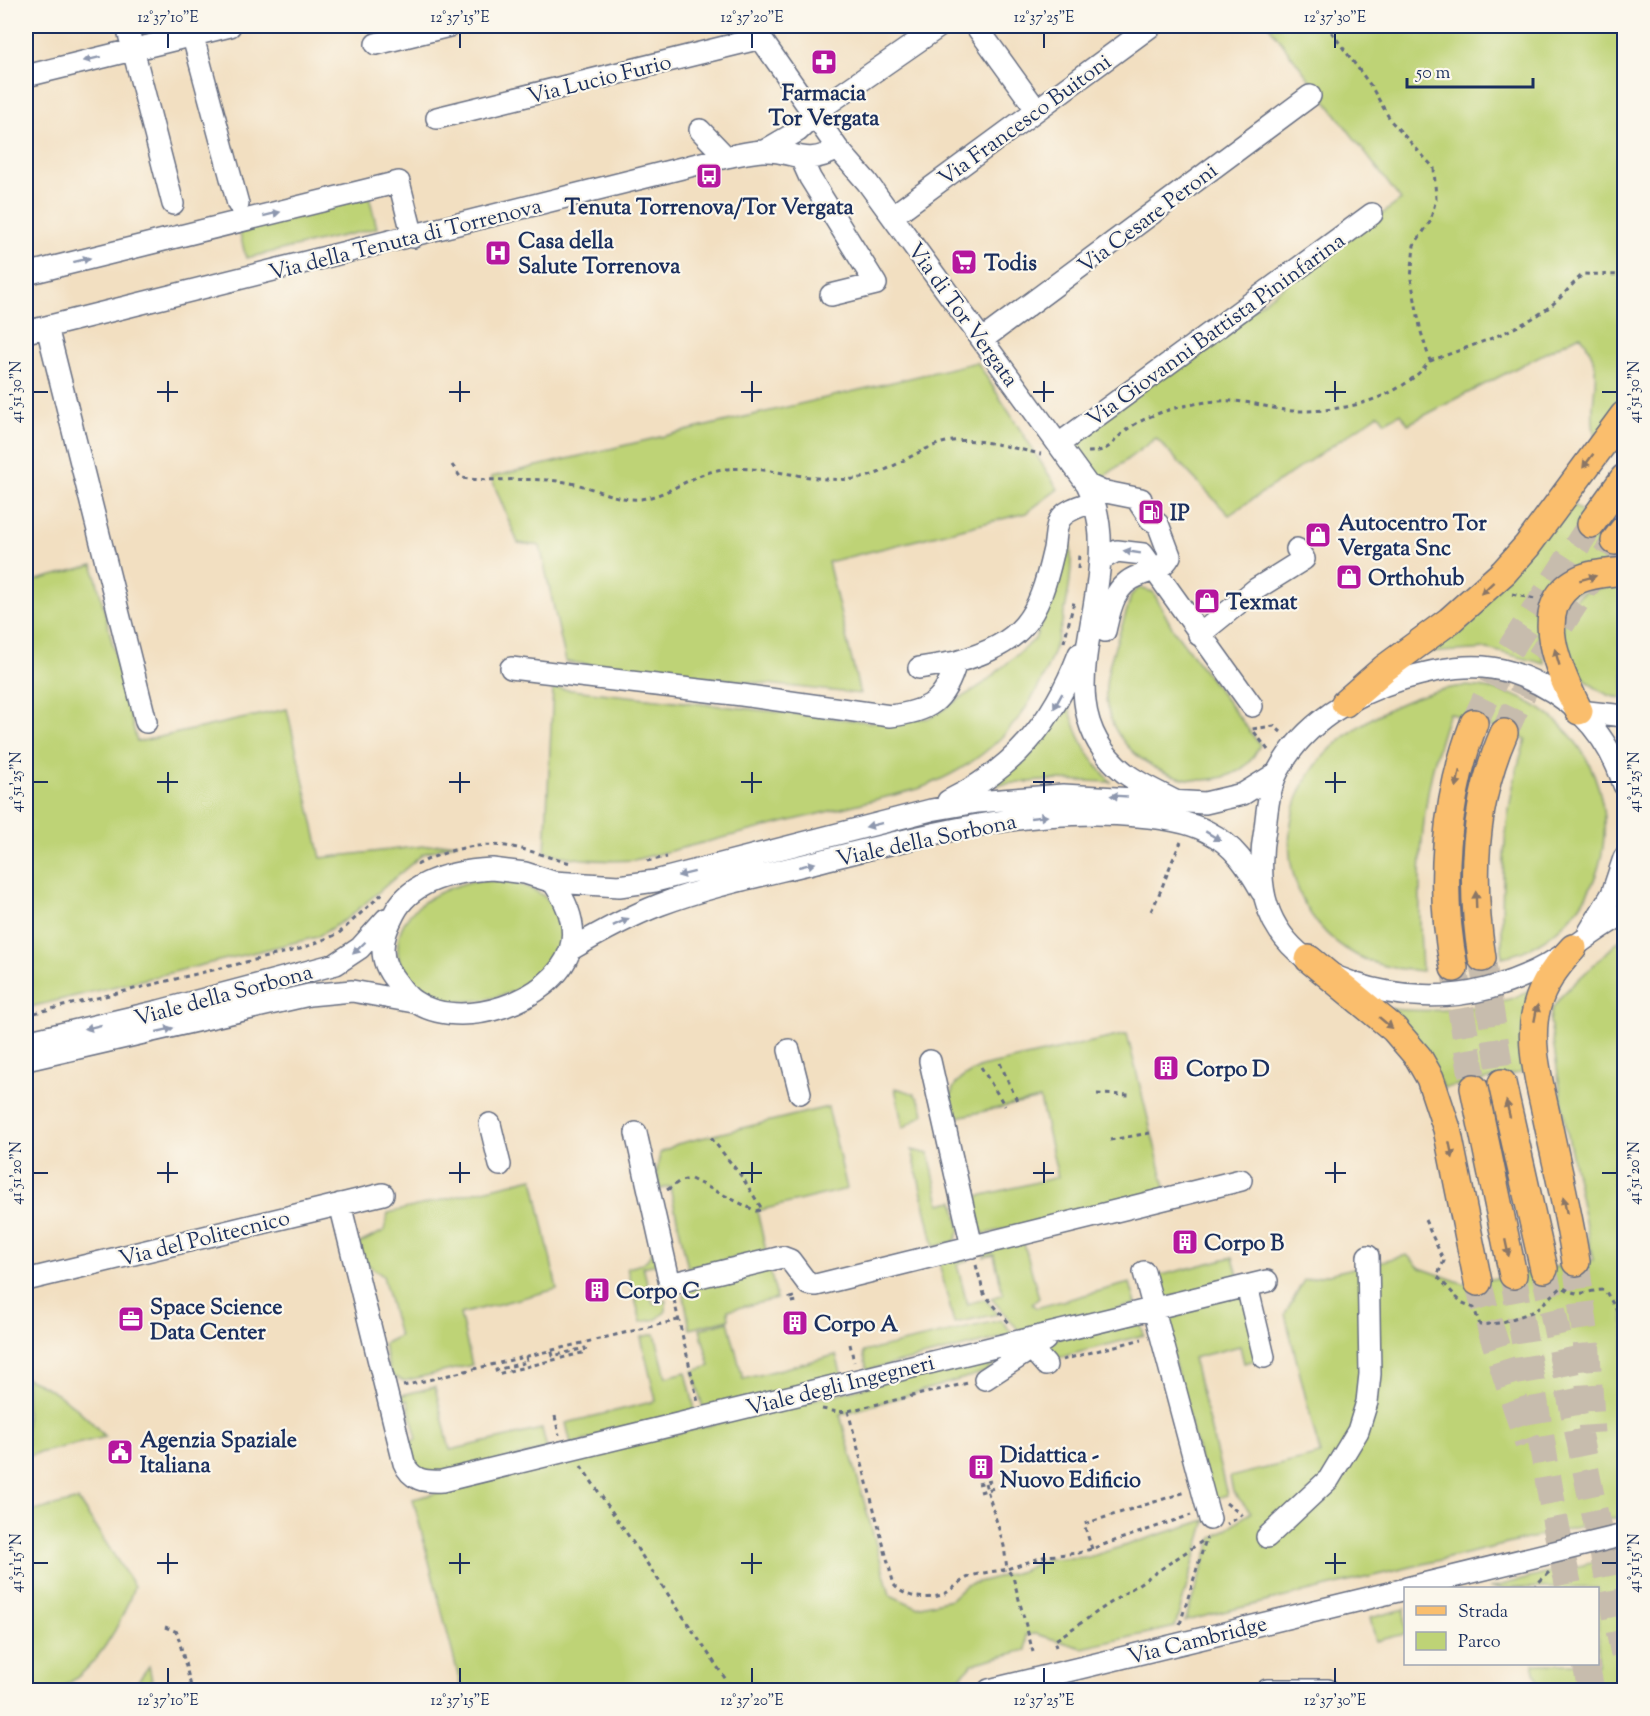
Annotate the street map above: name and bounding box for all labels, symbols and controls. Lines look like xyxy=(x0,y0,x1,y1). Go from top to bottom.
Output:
text: 12°37'10"E xyxy=(137,8,199,29)
text: 12°37'15"E xyxy=(431,8,489,29)
text: 12°37'20"E xyxy=(720,8,784,29)
text: 12°37'25"E xyxy=(1014,8,1074,29)
text: 12°37'30"E xyxy=(1304,8,1366,29)
pharmacy icon: Farmacia Tor Vergata xyxy=(809,47,839,77)
street label: Via Francesco Buitoni xyxy=(932,47,1119,195)
street label: Via Lucio Furio xyxy=(524,48,675,114)
scale bar xyxy=(1407,51,1533,89)
one-way arrow xyxy=(83,55,101,65)
text: 50 m xyxy=(1415,61,1451,87)
place label: Farmacia Tor Vergata xyxy=(769,79,880,136)
street label: Via Cesare Peroni xyxy=(1072,156,1225,283)
bus stop icon: Tenuta Torrenova/Tor Vergata xyxy=(694,161,724,191)
street label: Via della Tenuta di Torrenova xyxy=(266,192,545,290)
place label: Tenuta Torrenova/Tor Vergata xyxy=(564,193,854,225)
one-way arrow xyxy=(262,208,281,218)
street label: Via Giovanni Battista Pininfarina xyxy=(1081,226,1353,436)
place label: Casa della Salute Torrenova xyxy=(518,227,681,284)
street label: Via di Tor Vergata xyxy=(898,237,1025,395)
hospital icon: Casa della Salute Torrenova xyxy=(483,238,513,268)
supermarket icon: Todis xyxy=(949,247,979,277)
place label: Todis xyxy=(984,249,1037,281)
one-way arrow xyxy=(73,255,92,265)
text: 41°51'30"N xyxy=(7,361,28,423)
text: 41°51'30"N xyxy=(1625,361,1646,423)
one-way arrow xyxy=(1583,454,1595,469)
fuel station icon: IP xyxy=(1136,497,1166,527)
place label: IP xyxy=(1170,499,1190,531)
place label: Autocentro Tor Vergata Snc xyxy=(1338,509,1487,566)
shop icon: Autocentro Tor Vergata Snc xyxy=(1303,520,1333,550)
one-way arrow xyxy=(1122,548,1141,557)
shop icon: Orthohub xyxy=(1334,562,1364,592)
place label: Orthohub xyxy=(1368,564,1464,596)
one-way arrow xyxy=(1579,572,1597,582)
one-way arrow xyxy=(1479,581,1494,595)
shop icon: Texmat xyxy=(1192,586,1222,616)
place label: Texmat xyxy=(1226,588,1298,620)
one-way arrow xyxy=(1552,648,1561,666)
one-way arrow xyxy=(1053,693,1063,710)
text: 41°51'25"N xyxy=(7,751,28,813)
text: 41°51'25"N xyxy=(1625,751,1646,813)
one-way arrow xyxy=(1453,770,1462,789)
one-way arrow xyxy=(1110,792,1129,801)
street label: Viale della Sorbona xyxy=(834,807,1020,877)
one-way arrow xyxy=(1030,812,1049,822)
one-way arrow xyxy=(865,820,884,830)
one-way arrow xyxy=(1205,830,1221,841)
one-way arrow xyxy=(798,859,816,869)
one-way arrow xyxy=(676,869,695,879)
one-way arrow xyxy=(1471,891,1481,910)
one-way arrow xyxy=(613,917,630,926)
one-way arrow xyxy=(351,941,366,955)
street label: Viale della Sorbona xyxy=(131,958,317,1036)
one-way arrow xyxy=(1532,1004,1541,1023)
one-way arrow xyxy=(1378,1016,1393,1029)
one-way arrow xyxy=(84,1023,102,1033)
one-way arrow xyxy=(156,1024,174,1034)
building icon: Corpo D xyxy=(1151,1053,1181,1083)
place label: Corpo D xyxy=(1186,1055,1270,1087)
one-way arrow xyxy=(1503,1099,1512,1118)
one-way arrow xyxy=(1447,1140,1456,1159)
text: 41°51'20"N xyxy=(7,1141,28,1205)
text: 41°51'20"N xyxy=(1625,1141,1646,1205)
one-way arrow xyxy=(1560,1195,1569,1214)
street label: Via del Politecnico xyxy=(116,1203,294,1277)
building icon: Corpo B xyxy=(1170,1227,1200,1257)
place label: Corpo B xyxy=(1204,1229,1284,1261)
one-way arrow xyxy=(1503,1239,1513,1258)
building icon: Corpo C xyxy=(582,1275,612,1305)
place label: Corpo C xyxy=(616,1277,700,1309)
place label: Space Science Data Center xyxy=(150,1293,282,1350)
office icon: Space Science Data Center xyxy=(116,1304,146,1334)
building icon: Corpo A xyxy=(780,1308,810,1338)
place label: Corpo A xyxy=(814,1310,898,1342)
street label: Viale degli Ingegneri xyxy=(743,1348,938,1426)
place label: Agenzia Spaziale Italiana xyxy=(140,1426,297,1483)
public building icon: Agenzia Spaziale Italiana xyxy=(105,1437,135,1467)
place label: Didattica - Nuovo Edificio xyxy=(1000,1441,1141,1498)
building icon: Didattica - Nuovo Edificio xyxy=(966,1452,996,1482)
text: 41°51'15"N xyxy=(7,1533,28,1593)
text: 41°51'15"N xyxy=(1625,1533,1646,1593)
legend xyxy=(1404,1587,1599,1665)
text: Strada xyxy=(1458,1600,1508,1626)
street label: Via Cambridge xyxy=(1125,1609,1271,1675)
text: Parco xyxy=(1458,1630,1501,1656)
text: 12°37'10"E xyxy=(137,1691,199,1712)
text: 12°37'15"E xyxy=(431,1691,489,1712)
text: 12°37'20"E xyxy=(720,1691,784,1712)
text: 12°37'25"E xyxy=(1014,1691,1074,1712)
text: 12°37'30"E xyxy=(1304,1691,1366,1712)

